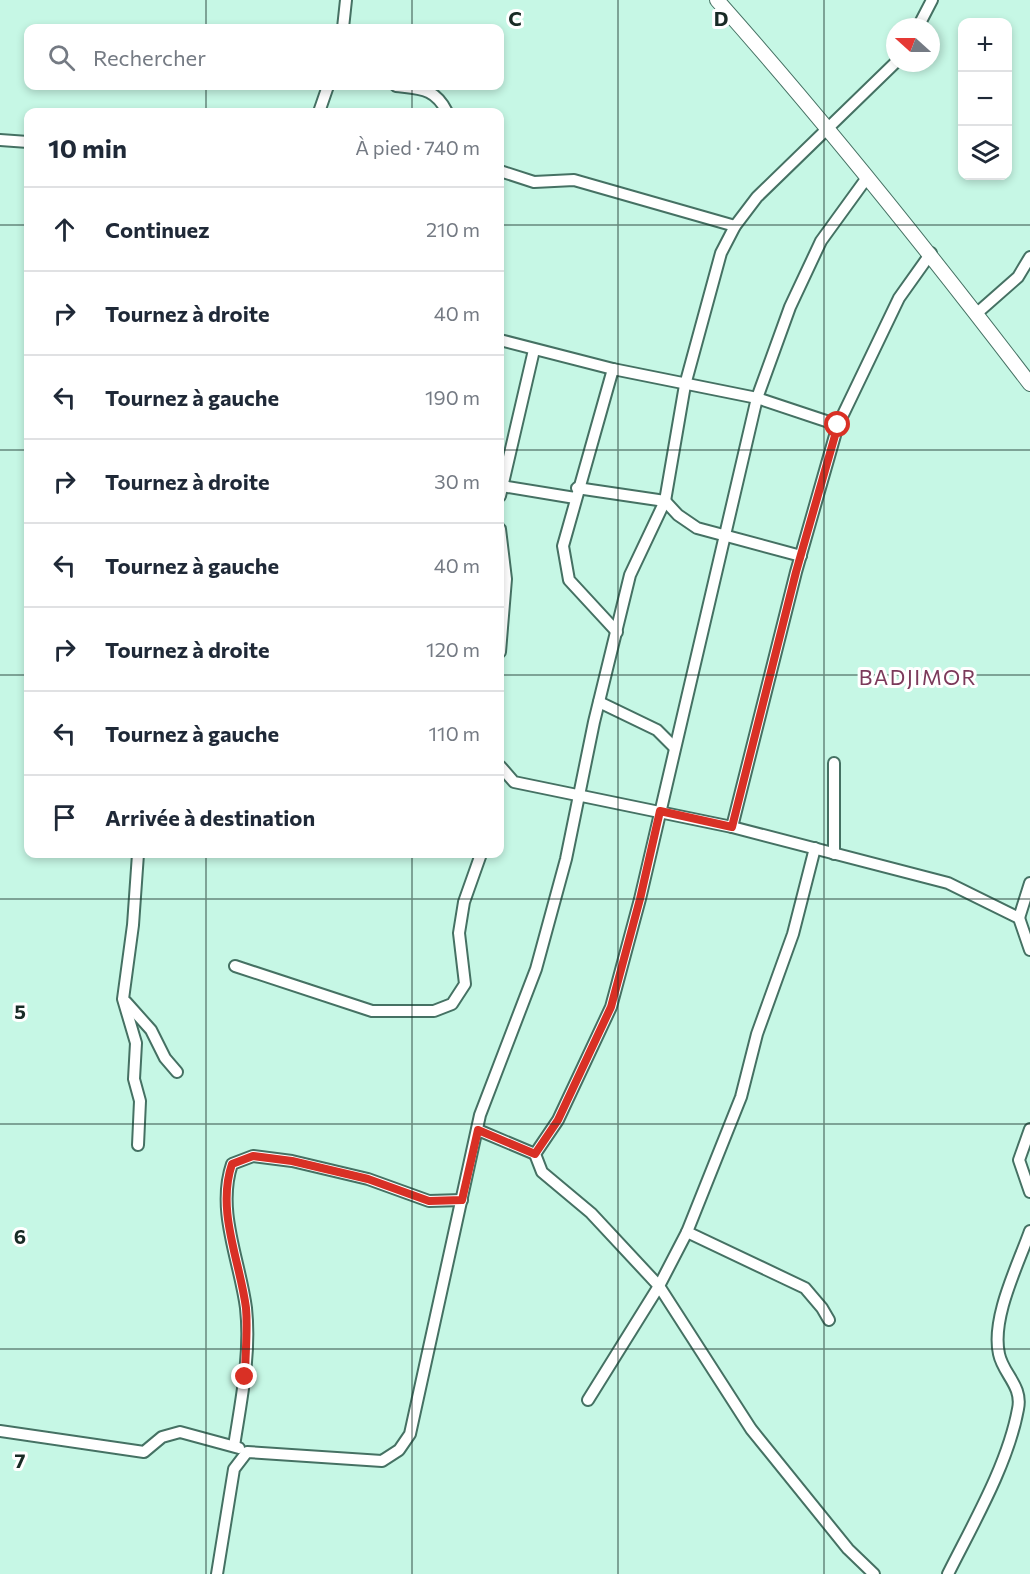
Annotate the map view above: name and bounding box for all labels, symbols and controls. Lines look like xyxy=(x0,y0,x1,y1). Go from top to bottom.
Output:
text: C xyxy=(508,6,522,30)
text: D xyxy=(714,6,728,30)
north arrow xyxy=(886,18,940,72)
map controls xyxy=(958,18,1012,180)
button: + xyxy=(958,18,1012,72)
search box xyxy=(24,24,504,90)
icon: search xyxy=(45,41,78,74)
text: Rechercher xyxy=(93,44,206,71)
button: − xyxy=(958,72,1012,126)
button: layers xyxy=(958,126,1012,180)
text: 10 min xyxy=(48,132,127,163)
text: À pied · 740 m xyxy=(355,135,480,159)
icon: ahead xyxy=(48,213,81,246)
text: Continuez xyxy=(105,216,210,243)
text: 210 m xyxy=(426,217,480,241)
icon: right xyxy=(48,297,81,330)
text: Tournez à droite xyxy=(105,300,270,327)
text: 40 m xyxy=(434,301,480,325)
icon: left xyxy=(48,381,81,414)
text: Tournez à gauche xyxy=(105,384,279,411)
text: 190 m xyxy=(425,385,480,409)
route start xyxy=(824,411,850,437)
icon: right xyxy=(48,465,81,498)
text: Tournez à droite xyxy=(105,468,270,495)
text: 30 m xyxy=(434,469,480,493)
icon: left xyxy=(48,549,81,582)
text: Tournez à gauche xyxy=(105,552,279,579)
text: 40 m xyxy=(434,553,480,577)
icon: right xyxy=(48,633,81,666)
text: Tournez à droite xyxy=(105,636,270,663)
text: 120 m xyxy=(426,637,480,661)
district label: BADJIMOR xyxy=(859,664,977,689)
icon: left xyxy=(48,717,81,750)
text: Tournez à gauche xyxy=(105,720,279,747)
text: 110 m xyxy=(429,721,480,745)
icon: arrive xyxy=(48,801,81,834)
text: Arrivée à destination xyxy=(105,804,315,831)
text: 5 xyxy=(14,999,26,1023)
text: 6 xyxy=(14,1224,26,1248)
route end xyxy=(231,1363,257,1389)
text: 7 xyxy=(15,1448,26,1472)

